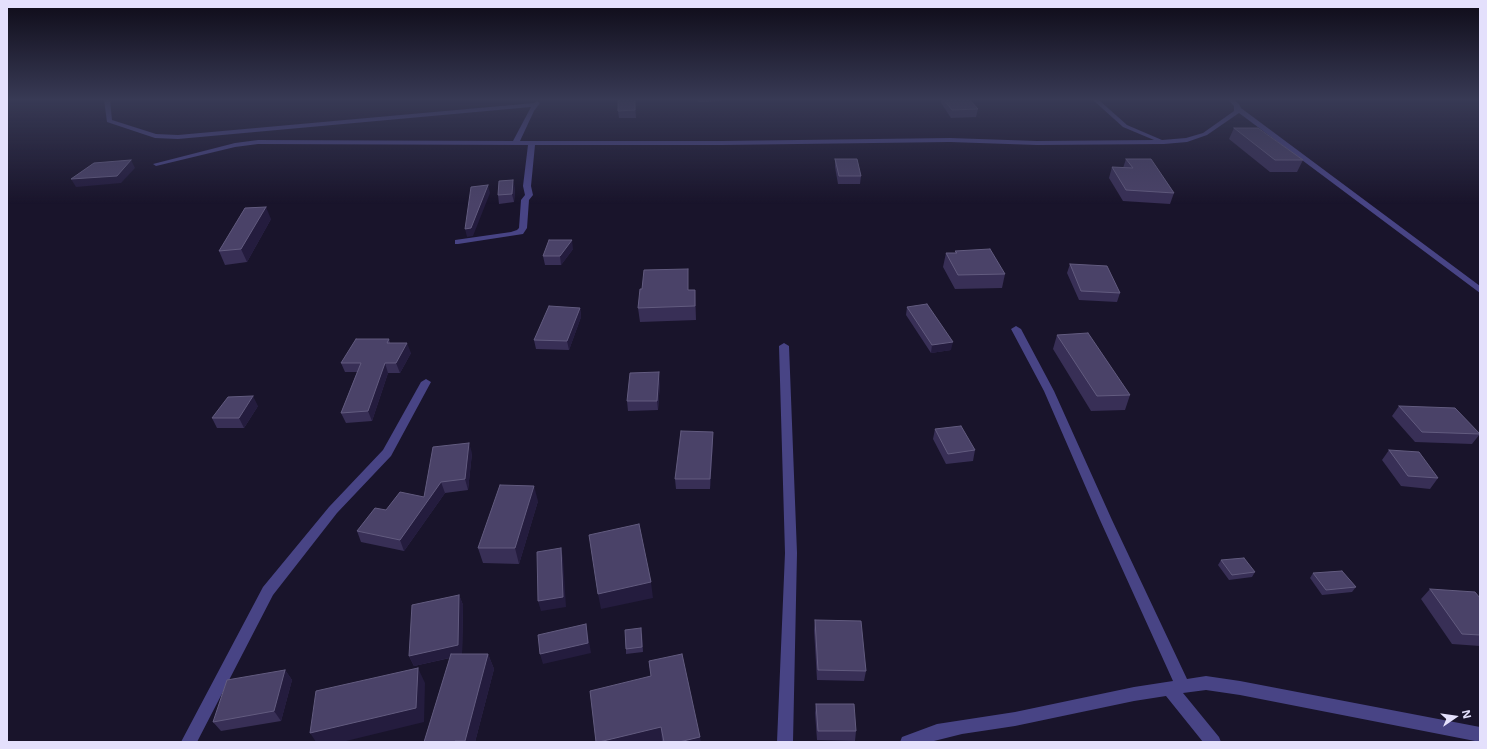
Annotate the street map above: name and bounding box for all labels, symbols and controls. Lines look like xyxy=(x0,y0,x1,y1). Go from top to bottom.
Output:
north arrow xyxy=(1435,697,1475,737)
text: N xyxy=(1459,708,1475,720)

